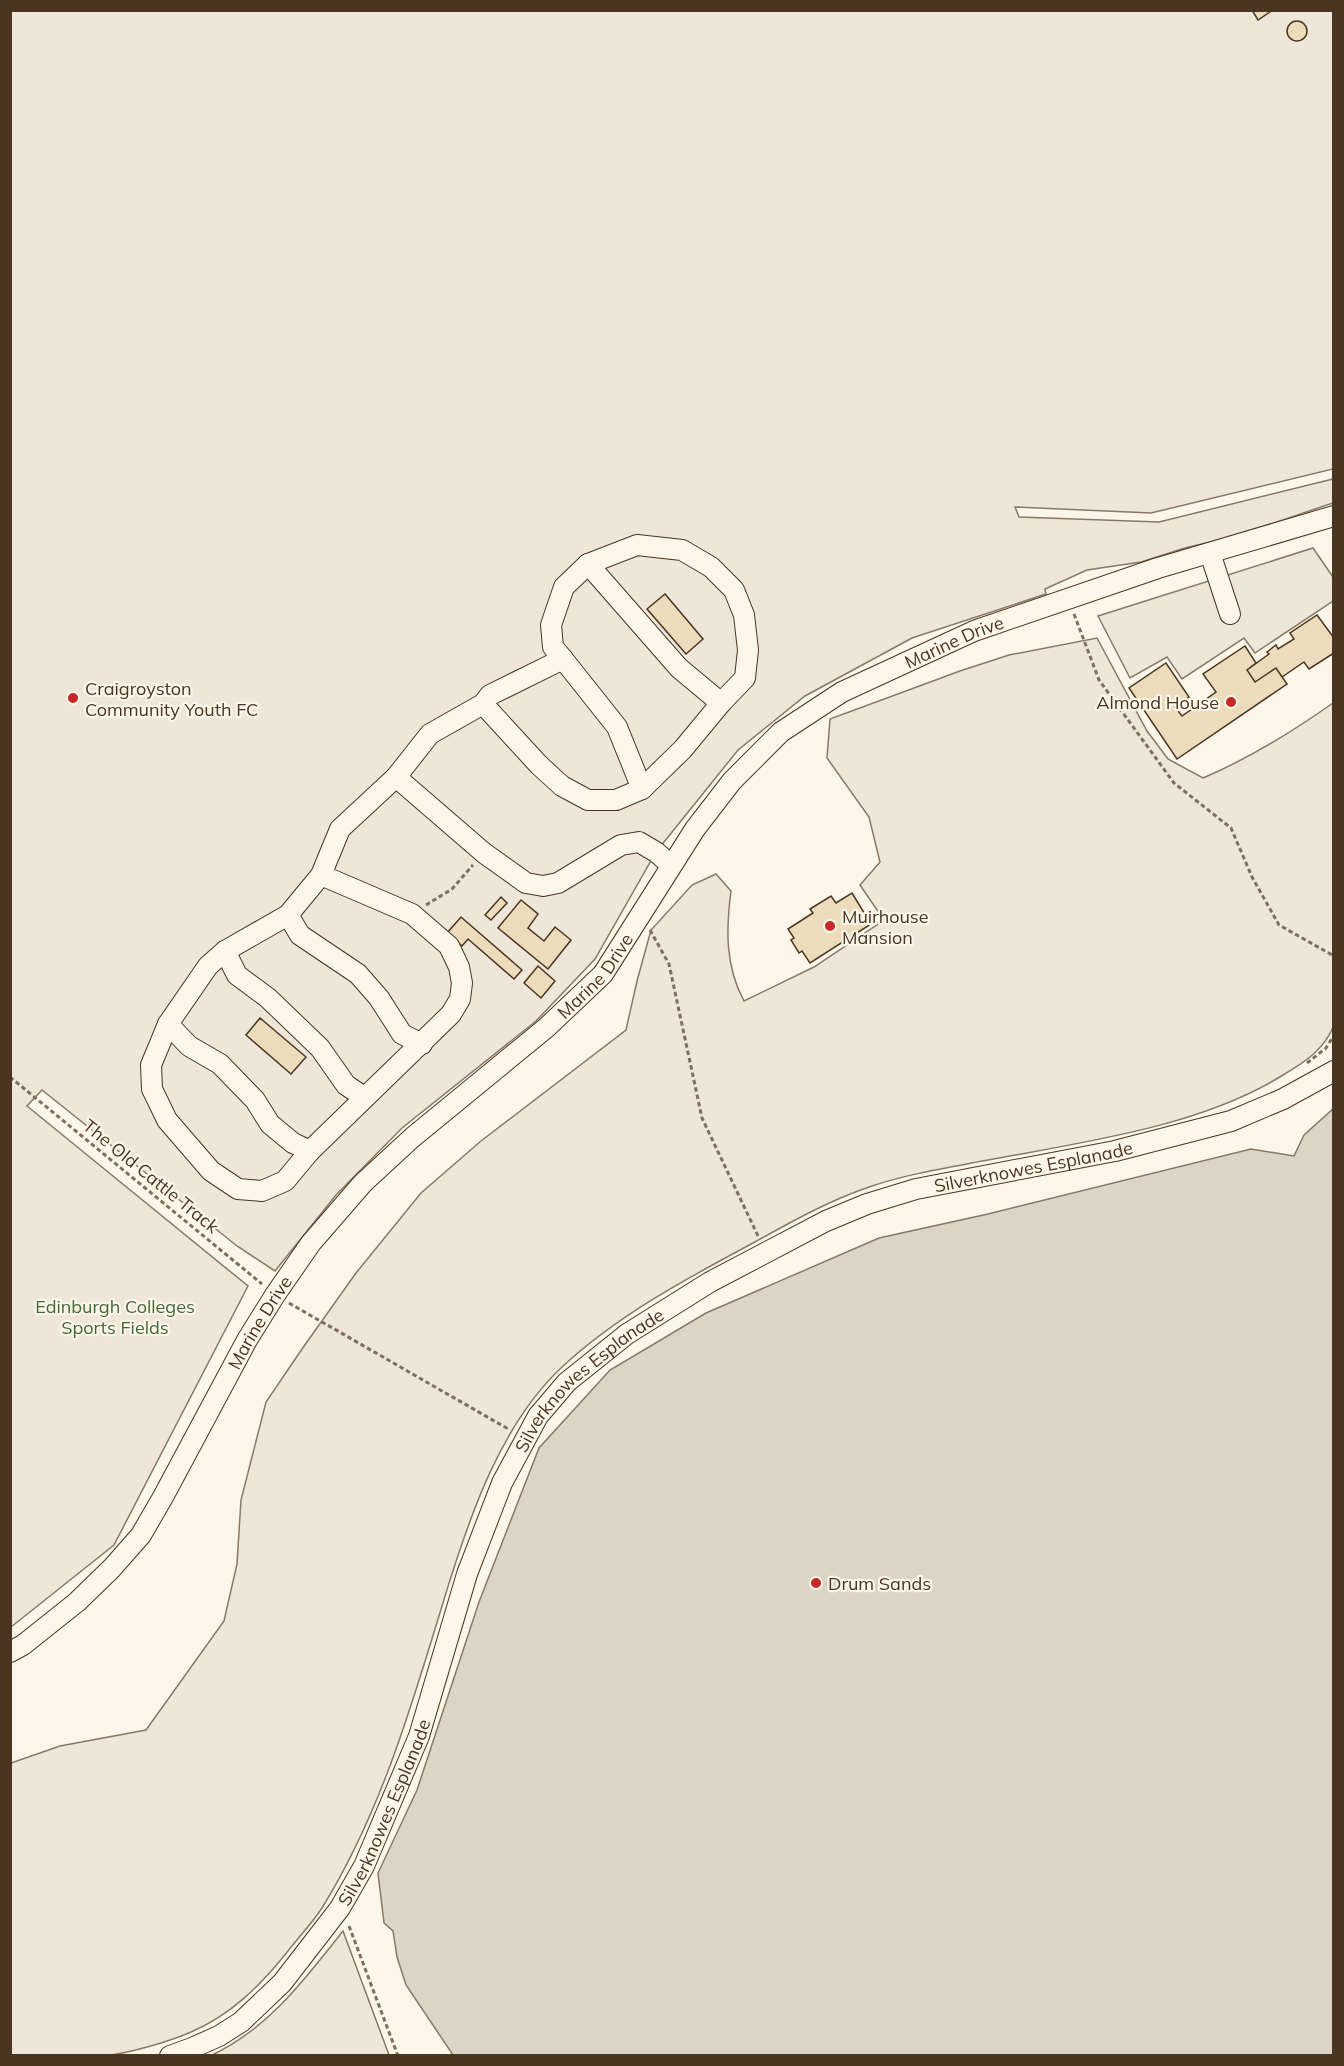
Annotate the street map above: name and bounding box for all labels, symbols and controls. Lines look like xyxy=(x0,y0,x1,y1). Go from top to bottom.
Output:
street label: Marine Drive xyxy=(901,610,1006,673)
place label: Craigroyston Community Youth FC xyxy=(85,677,258,721)
marker: Craigroyston Community Youth FC xyxy=(66,691,80,705)
place label: Almond House xyxy=(1096,691,1219,714)
marker: Almond House xyxy=(1224,695,1238,709)
place label: Muirhouse Mansion xyxy=(842,905,929,949)
marker: Muirhouse Mansion xyxy=(823,919,837,933)
street label: Marine Drive xyxy=(552,929,638,1023)
street label: The Old Cattle Track xyxy=(78,1114,224,1238)
street label: Silverknowes Esplanade xyxy=(932,1135,1135,1197)
street label: Marine Drive xyxy=(222,1271,297,1373)
park label: Edinburgh Colleges Sports Fields xyxy=(35,1295,195,1339)
street label: Silverknowes Esplanade xyxy=(509,1303,668,1456)
place label: Drum Sands xyxy=(828,1572,931,1595)
marker: Drum Sands xyxy=(809,1576,823,1590)
street label: Silverknowes Esplanade xyxy=(332,1716,435,1910)

